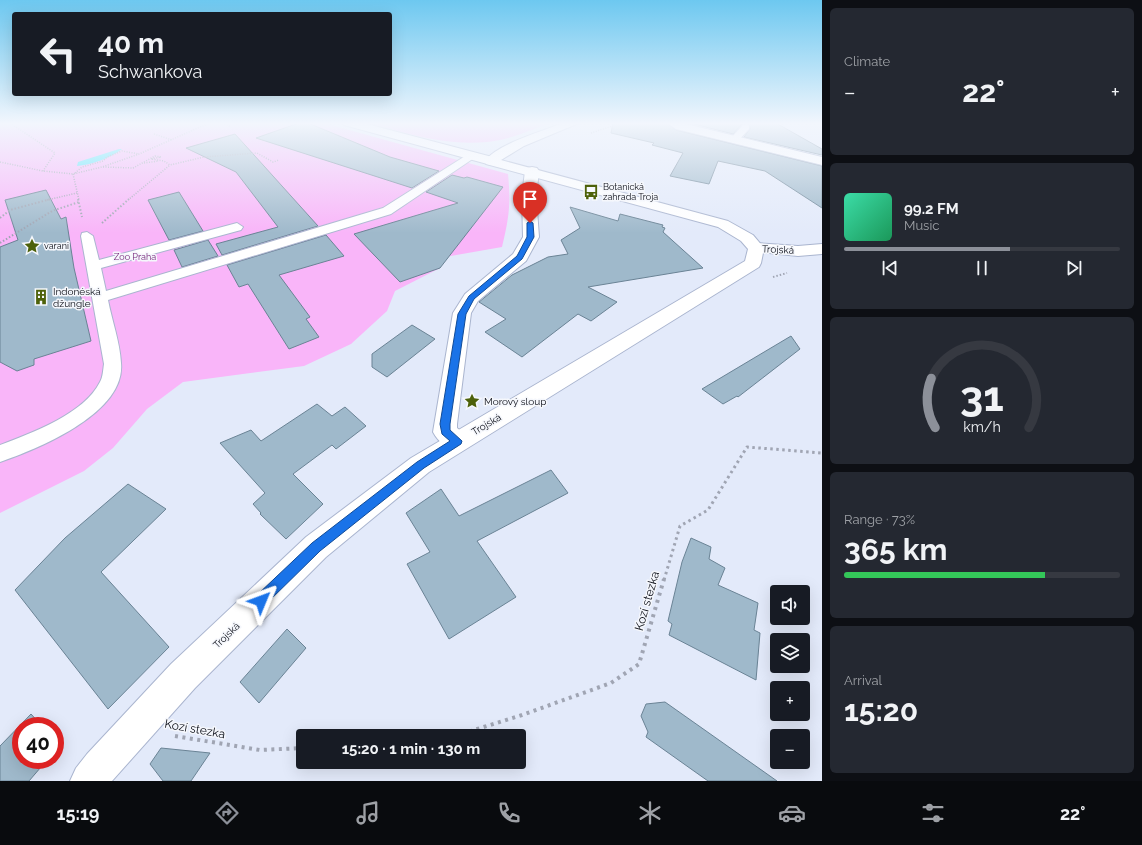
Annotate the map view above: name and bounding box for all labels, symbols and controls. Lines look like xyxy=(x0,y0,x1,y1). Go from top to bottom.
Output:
text: 40 m xyxy=(98,27,164,60)
icon: left xyxy=(32,28,84,80)
text: Climate xyxy=(844,54,890,69)
text: Schwankova xyxy=(98,61,202,82)
text: 22° xyxy=(962,74,1004,109)
text: − xyxy=(844,79,856,105)
text: + xyxy=(1111,79,1120,105)
pin xyxy=(513,182,547,223)
place label: Botanická zahrada Troja xyxy=(603,182,658,202)
bus stop icon: Botanická zahrada Troja xyxy=(582,183,600,201)
icon: arrive xyxy=(519,188,541,210)
text: 99.2 FM xyxy=(904,200,959,218)
text: Music xyxy=(904,218,939,233)
place icon: varani xyxy=(23,237,41,255)
place label: varani xyxy=(44,241,69,251)
street label: Trojská xyxy=(762,243,794,256)
park label: Zoo Praha xyxy=(114,252,156,262)
icon: previous xyxy=(879,257,901,279)
icon: pause xyxy=(971,257,993,279)
icon: next xyxy=(1063,257,1085,279)
place label: Indonéská džungle xyxy=(53,286,101,309)
building icon: Indonéská džungle xyxy=(32,288,50,306)
text: 31 xyxy=(960,372,1004,421)
place icon: Morový sloup xyxy=(463,392,481,410)
place label: Morový sloup xyxy=(484,396,546,407)
street label: Trojská xyxy=(470,411,503,437)
text: km/h xyxy=(963,419,1001,435)
text: Range · 73% xyxy=(844,512,915,527)
text: 365 km xyxy=(844,532,947,567)
street label: Kozí stezka xyxy=(632,570,662,632)
position arrow xyxy=(240,580,282,622)
map controls xyxy=(770,585,810,769)
button: sound xyxy=(770,585,810,625)
street label: Trojská xyxy=(211,620,242,651)
button: layers xyxy=(770,633,810,673)
text: Arrival xyxy=(844,673,882,688)
button: + xyxy=(770,681,810,721)
text: 15:20 xyxy=(844,693,918,728)
speed limit sign: 40 xyxy=(12,717,64,769)
street label: Kozí stezka xyxy=(164,717,226,741)
button: − xyxy=(770,729,810,769)
text: 15:20 · 1 min · 130 m xyxy=(342,740,480,758)
icon: directions xyxy=(213,799,241,827)
icon: music xyxy=(354,799,382,827)
icon: phone xyxy=(495,799,523,827)
icon: climate xyxy=(636,799,664,827)
icon: car xyxy=(778,799,806,827)
icon: filters xyxy=(919,799,947,827)
text: 15:19 xyxy=(57,803,99,824)
text: 22° xyxy=(1060,803,1085,824)

